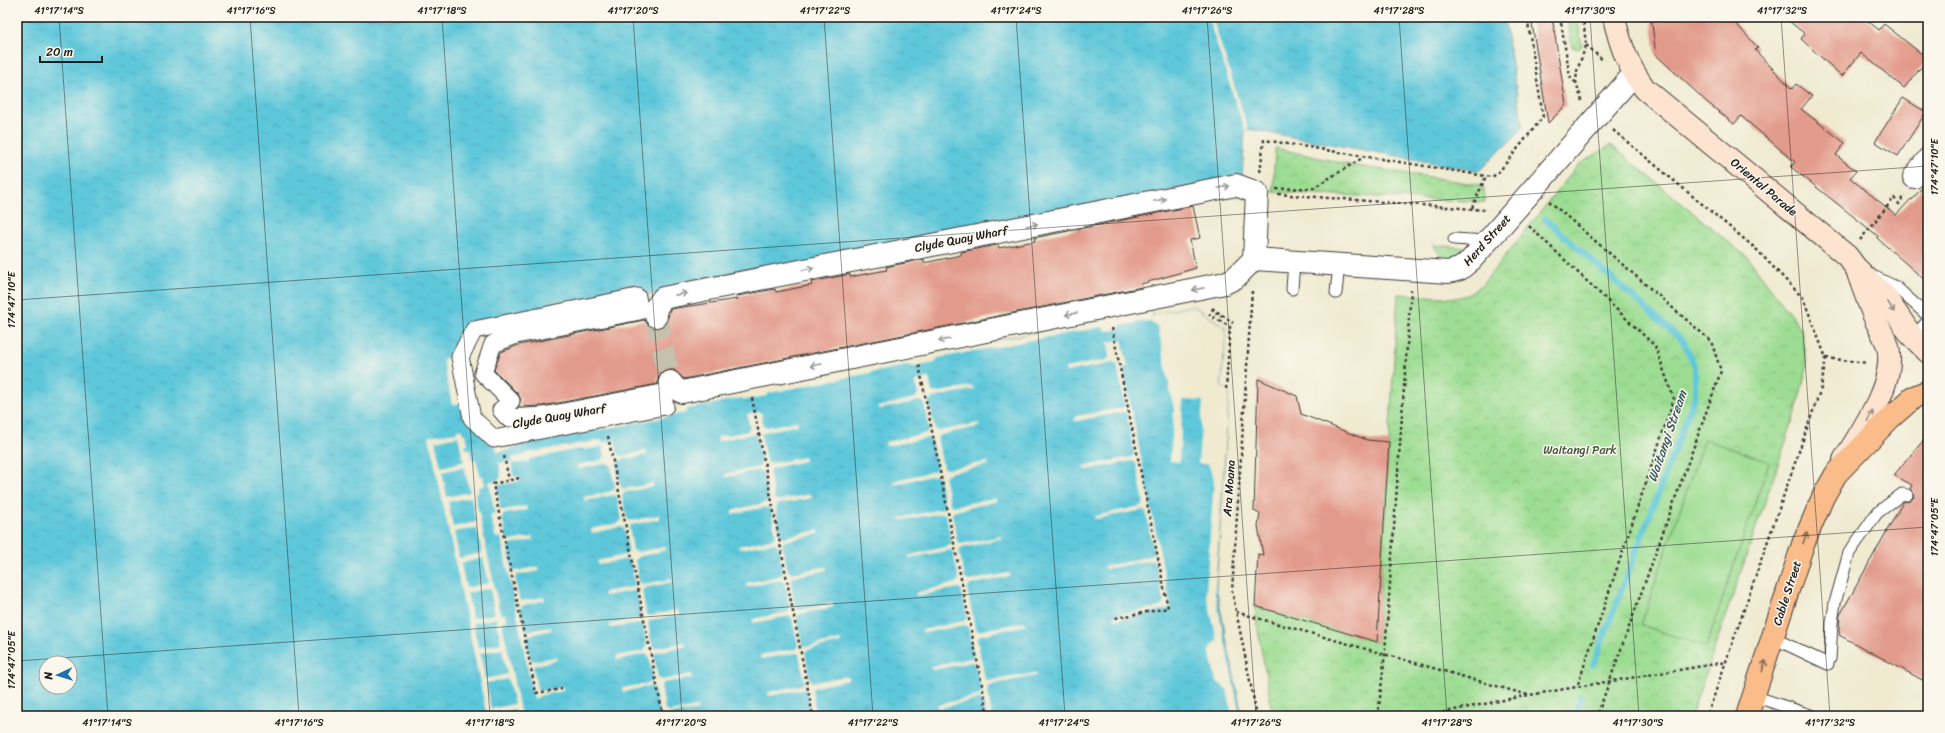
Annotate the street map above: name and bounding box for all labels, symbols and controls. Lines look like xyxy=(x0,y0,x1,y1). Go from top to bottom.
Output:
text: 41°17'14"S xyxy=(34,2,84,20)
text: 41°17'16"S xyxy=(227,2,276,20)
text: 41°17'18"S xyxy=(417,2,467,20)
text: 41°17'20"S xyxy=(607,2,659,20)
text: 41°17'22"S xyxy=(800,2,851,20)
text: 41°17'24"S xyxy=(991,2,1042,20)
text: 41°17'26"S xyxy=(1182,2,1233,20)
text: 41°17'28"S xyxy=(1374,2,1425,20)
text: 41°17'30"S xyxy=(1565,2,1616,20)
text: 41°17'32"S xyxy=(1757,2,1808,20)
scale bar xyxy=(40,38,102,64)
text: 20 m xyxy=(46,41,73,63)
text: 174°47'10"E xyxy=(1926,137,1944,195)
street label: Oriental Parade xyxy=(1725,152,1803,222)
one-way arrow xyxy=(1217,183,1230,191)
one-way arrow xyxy=(1153,196,1166,204)
street label: Herd Street xyxy=(1457,209,1517,271)
street label: Clyde Quay Wharf xyxy=(913,219,1011,259)
one-way arrow xyxy=(1025,221,1038,229)
one-way arrow xyxy=(801,265,814,273)
text: 174°47'10"E xyxy=(3,270,21,328)
one-way arrow xyxy=(1192,285,1205,293)
one-way arrow xyxy=(674,290,687,298)
one-way arrow xyxy=(1888,301,1896,313)
one-way arrow xyxy=(1065,310,1078,318)
one-way arrow xyxy=(937,336,950,344)
one-way arrow xyxy=(810,362,823,370)
water label: Waitangi Stream xyxy=(1641,386,1694,485)
street label: Clyde Quay Wharf xyxy=(511,397,609,435)
one-way arrow xyxy=(1866,410,1874,422)
park label: Waitangi Park xyxy=(1543,439,1617,461)
street label: Ara Moana xyxy=(1216,459,1242,518)
text: 174°47'05"E xyxy=(1926,496,1944,556)
one-way arrow xyxy=(1802,533,1810,545)
street label: Cable Street xyxy=(1766,558,1808,628)
text: 174°47'05"E xyxy=(3,629,21,689)
north arrow xyxy=(38,655,78,695)
one-way arrow xyxy=(1761,659,1768,672)
text: N xyxy=(39,671,58,681)
text: 41°17'14"S xyxy=(82,714,132,732)
text: 41°17'16"S xyxy=(275,714,324,732)
text: 41°17'18"S xyxy=(465,714,515,732)
text: 41°17'20"S xyxy=(655,714,707,732)
text: 41°17'22"S xyxy=(848,714,899,732)
text: 41°17'24"S xyxy=(1039,714,1090,732)
text: 41°17'26"S xyxy=(1231,714,1282,732)
text: 41°17'28"S xyxy=(1422,714,1473,732)
text: 41°17'30"S xyxy=(1613,714,1664,732)
text: 41°17'32"S xyxy=(1805,714,1856,732)

